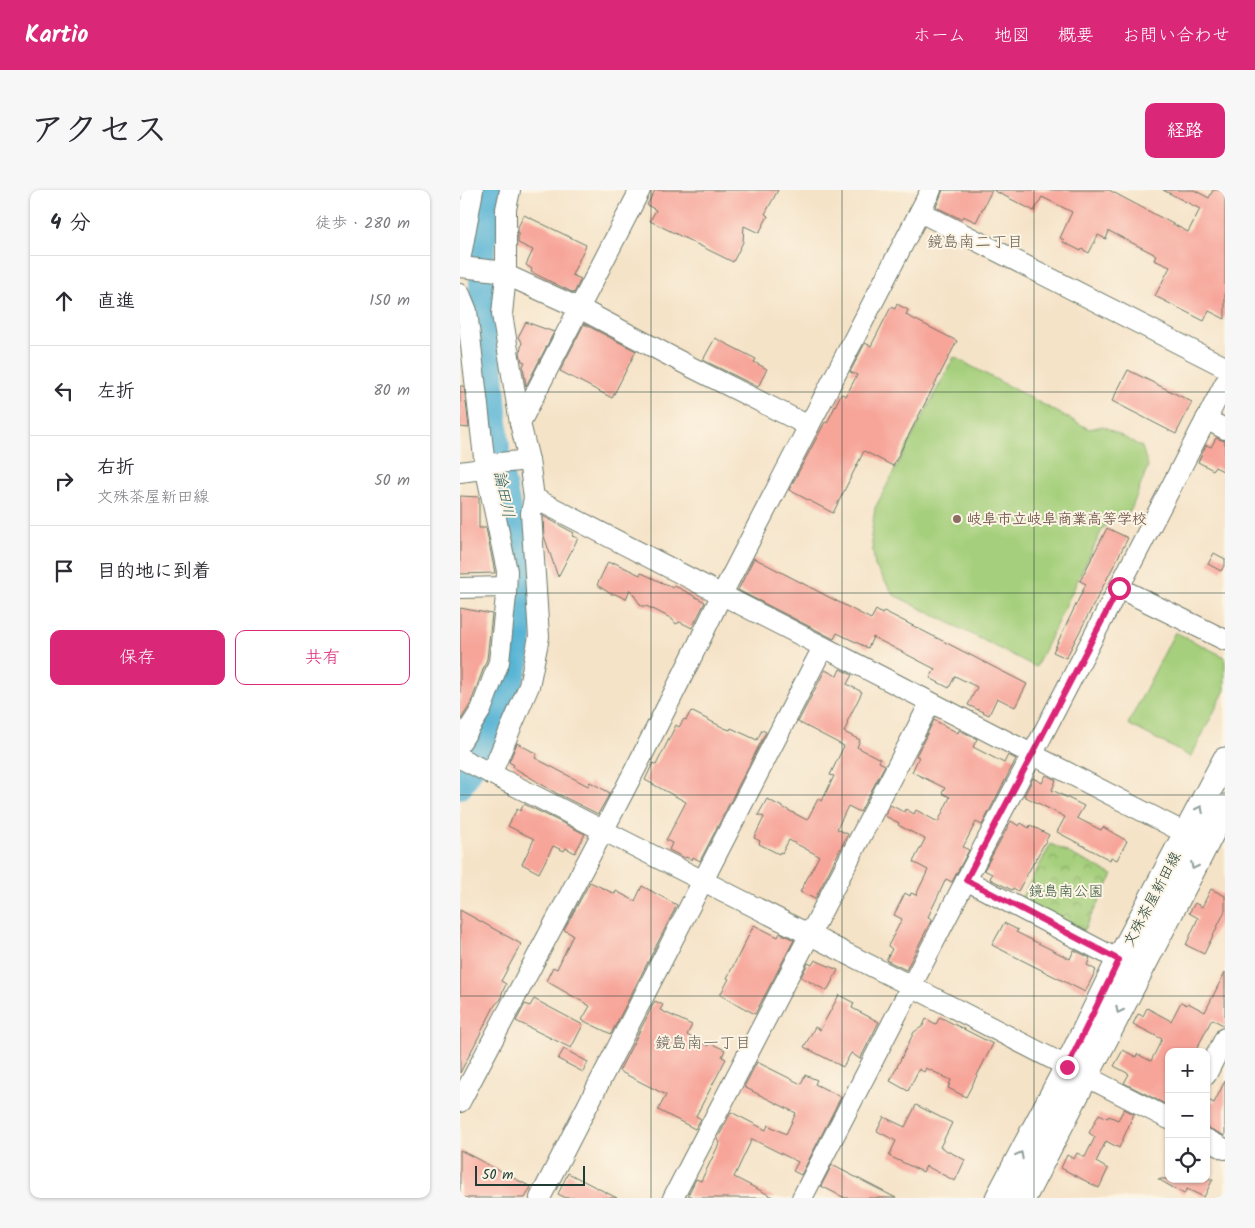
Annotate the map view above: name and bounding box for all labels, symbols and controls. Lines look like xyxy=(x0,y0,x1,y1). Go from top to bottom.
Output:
text: Kartio xyxy=(25,16,88,55)
text: ホーム xyxy=(913,22,966,51)
text: 地図 xyxy=(994,22,1030,51)
text: 概要 xyxy=(1058,22,1094,51)
text: お問い合わせ xyxy=(1122,22,1230,51)
button: 経路 xyxy=(1145,103,1225,158)
text: アクセス xyxy=(30,104,168,160)
text: 4 分 xyxy=(50,207,91,240)
text: 徒歩 · 280 m xyxy=(315,211,410,236)
district label: 鏡島南二丁目 xyxy=(927,230,1023,255)
icon: ahead xyxy=(50,287,78,315)
text: 直進 xyxy=(97,287,135,317)
text: 150 m xyxy=(369,288,410,313)
icon: left xyxy=(50,377,78,405)
text: 左折 xyxy=(97,377,135,407)
text: 80 m xyxy=(373,378,410,403)
text: 右折 xyxy=(97,453,135,483)
icon: right xyxy=(50,467,78,495)
text: 50 m xyxy=(374,468,410,493)
water label: 論田川 xyxy=(486,468,521,520)
text: 文殊茶屋新田線 xyxy=(97,485,209,510)
place label: 岐阜市立岐阜商業高等学校 xyxy=(967,508,1147,532)
marker: 岐阜市立岐阜商業高等学校 xyxy=(951,513,963,525)
icon: arrive xyxy=(50,557,78,585)
text: 目的地に到着 xyxy=(97,557,211,587)
route start xyxy=(1108,577,1131,600)
button: 保存 xyxy=(50,630,225,685)
button: 共有 xyxy=(235,630,410,685)
one-way arrow xyxy=(1194,805,1204,814)
street label: 文殊茶屋新田線 xyxy=(1118,847,1188,951)
one-way arrow xyxy=(1190,861,1200,870)
park label: 鏡島南公園 xyxy=(1028,880,1104,904)
one-way arrow xyxy=(1115,1005,1125,1014)
district label: 鏡島南一丁目 xyxy=(655,1031,751,1056)
map controls xyxy=(1165,1048,1210,1183)
button: + xyxy=(1165,1048,1210,1093)
route end xyxy=(1056,1056,1079,1079)
button: − xyxy=(1165,1093,1210,1138)
button: locate xyxy=(1165,1138,1210,1183)
one-way arrow xyxy=(1014,1151,1024,1160)
scale bar xyxy=(475,1163,585,1186)
text: 50 m xyxy=(482,1164,513,1186)

